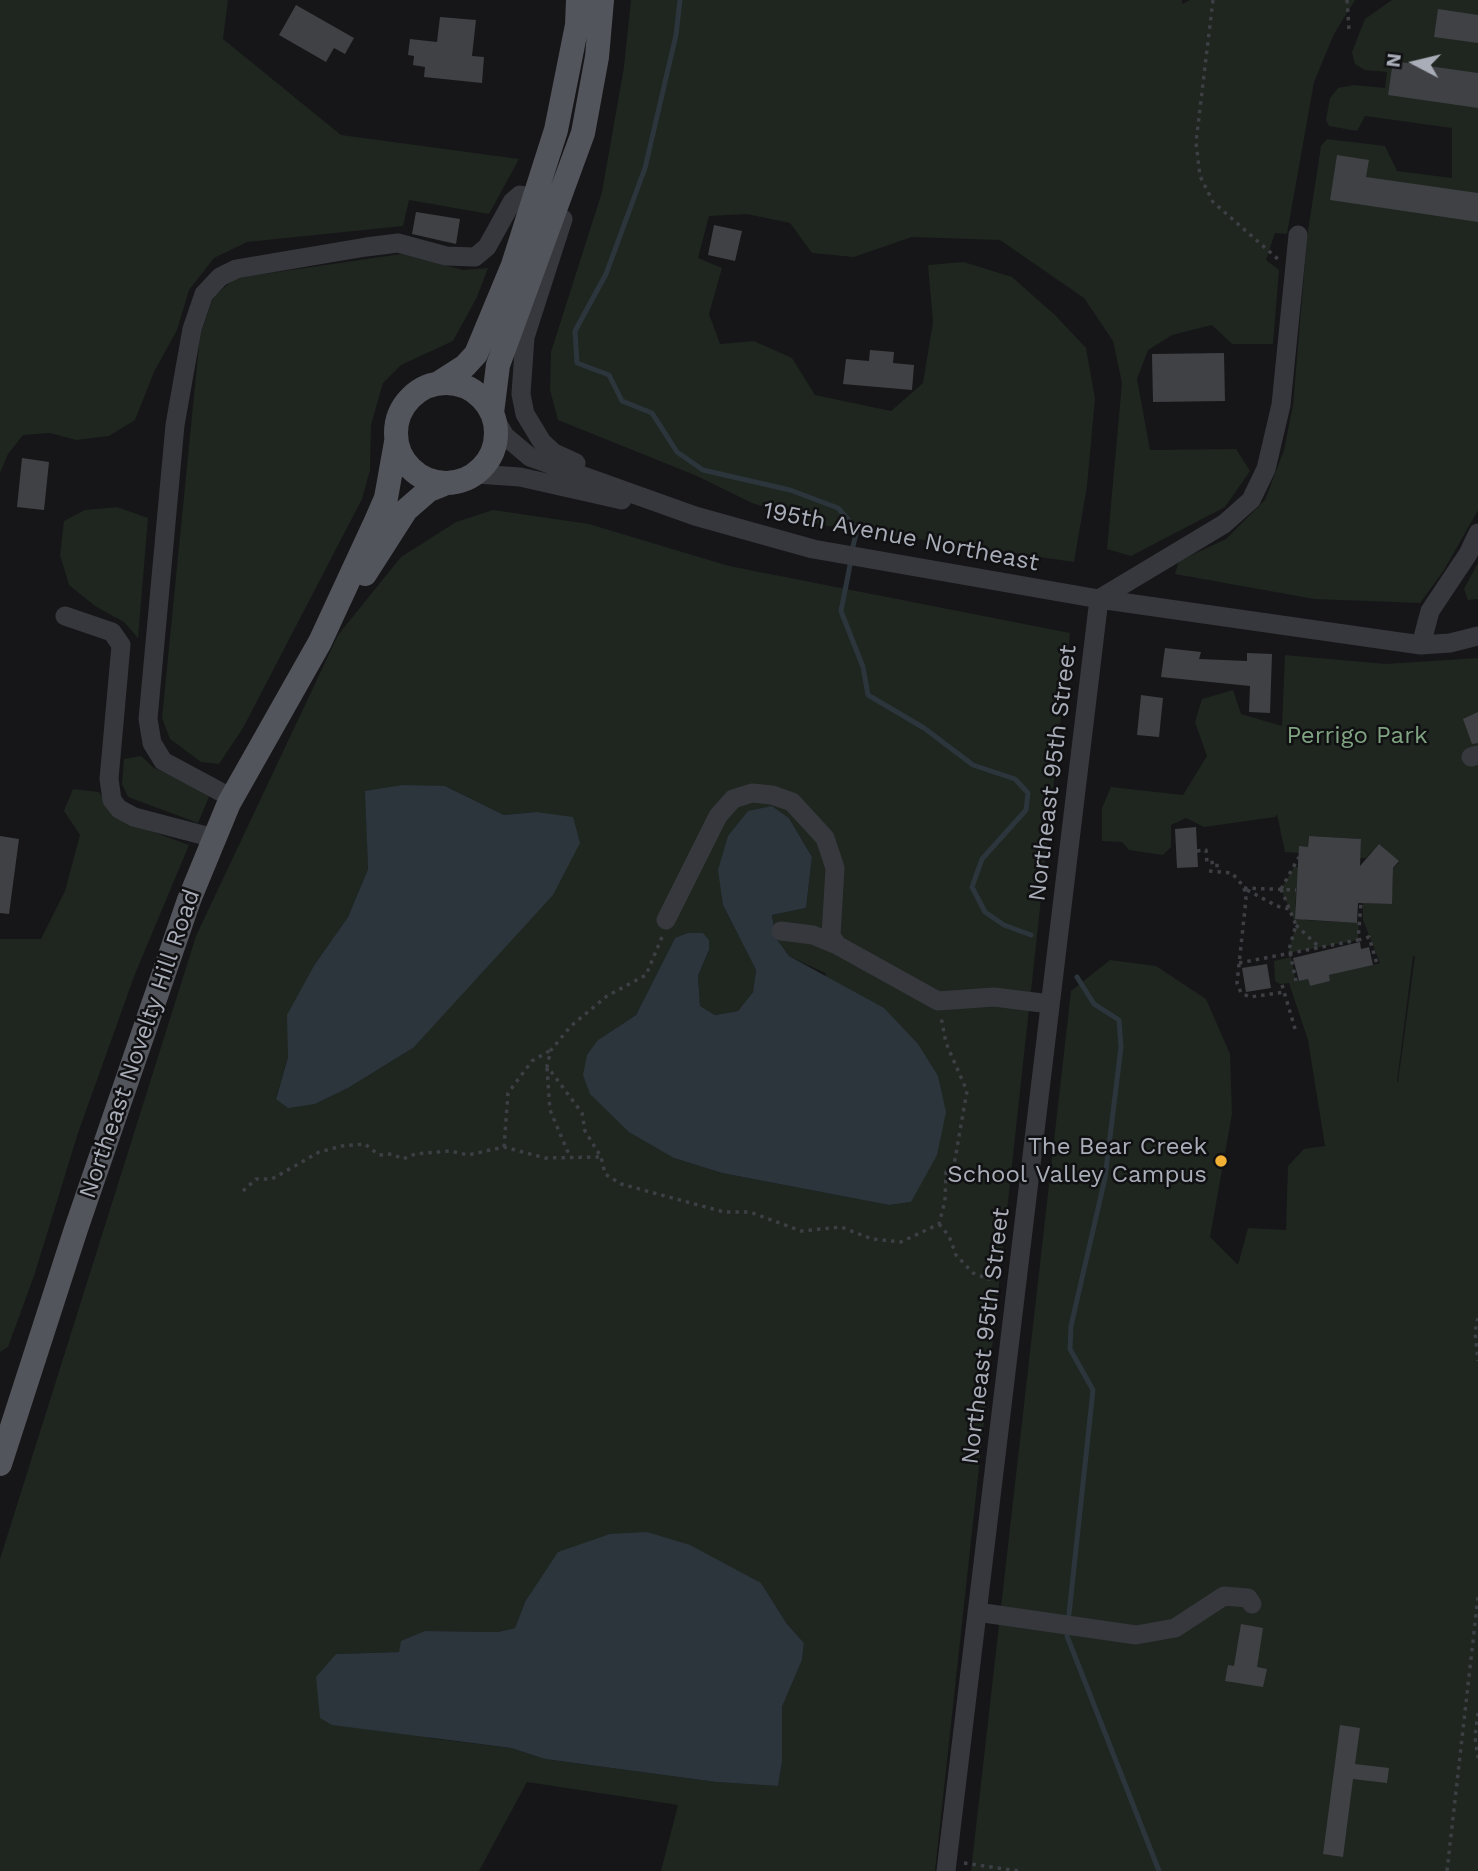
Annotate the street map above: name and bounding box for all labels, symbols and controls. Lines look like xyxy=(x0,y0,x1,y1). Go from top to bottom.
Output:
north arrow xyxy=(1380,28,1450,98)
text: N xyxy=(1381,52,1406,69)
street label: 195th Avenue Northeast xyxy=(761,496,1041,578)
street label: Northeast 95th Street xyxy=(1023,643,1083,903)
park label: Perrigo Park xyxy=(1286,722,1428,750)
street label: Northeast Novelty Hill Road xyxy=(73,886,207,1202)
place label: The Bear Creek School Valley Campus xyxy=(947,1133,1207,1189)
marker: The Bear Creek School Valley Campus xyxy=(1213,1153,1229,1169)
street label: Northeast 95th Street xyxy=(956,1206,1016,1466)

